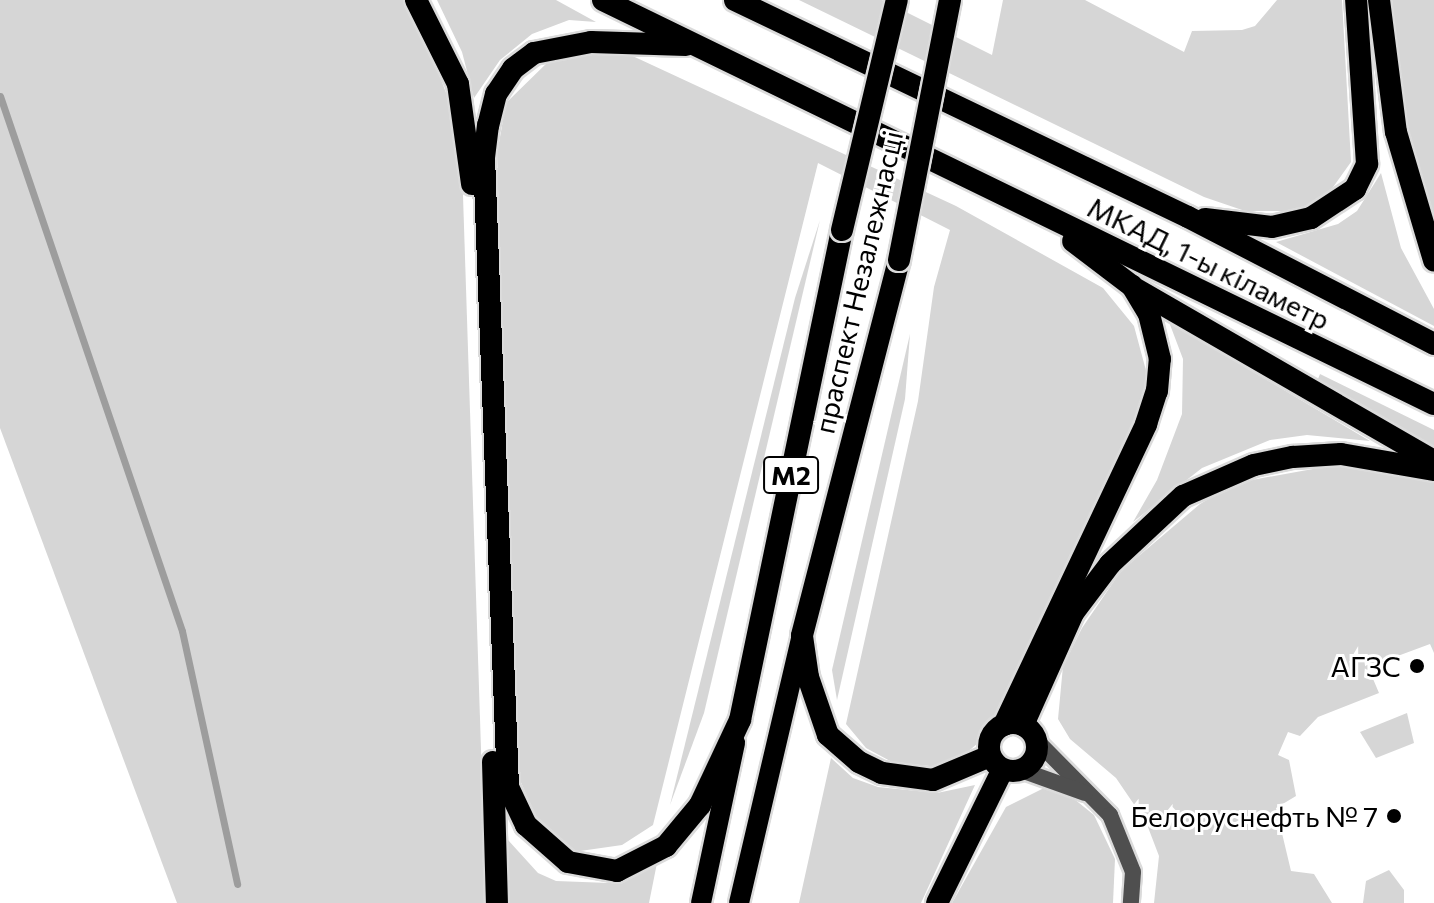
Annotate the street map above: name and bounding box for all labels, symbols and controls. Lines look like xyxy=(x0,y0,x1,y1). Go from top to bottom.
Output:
street label: праспект Незалежнасці xyxy=(807,127,909,437)
street label: МКАД, 1-ы кіламетр xyxy=(1082,190,1336,336)
road number: М2 xyxy=(763,453,819,497)
place label: АГЗС xyxy=(1331,649,1401,683)
marker: АГЗС xyxy=(1408,657,1426,675)
place label: Белоруснефть № 7 xyxy=(1130,799,1378,833)
marker: Белоруснефть № 7 xyxy=(1385,807,1403,825)

